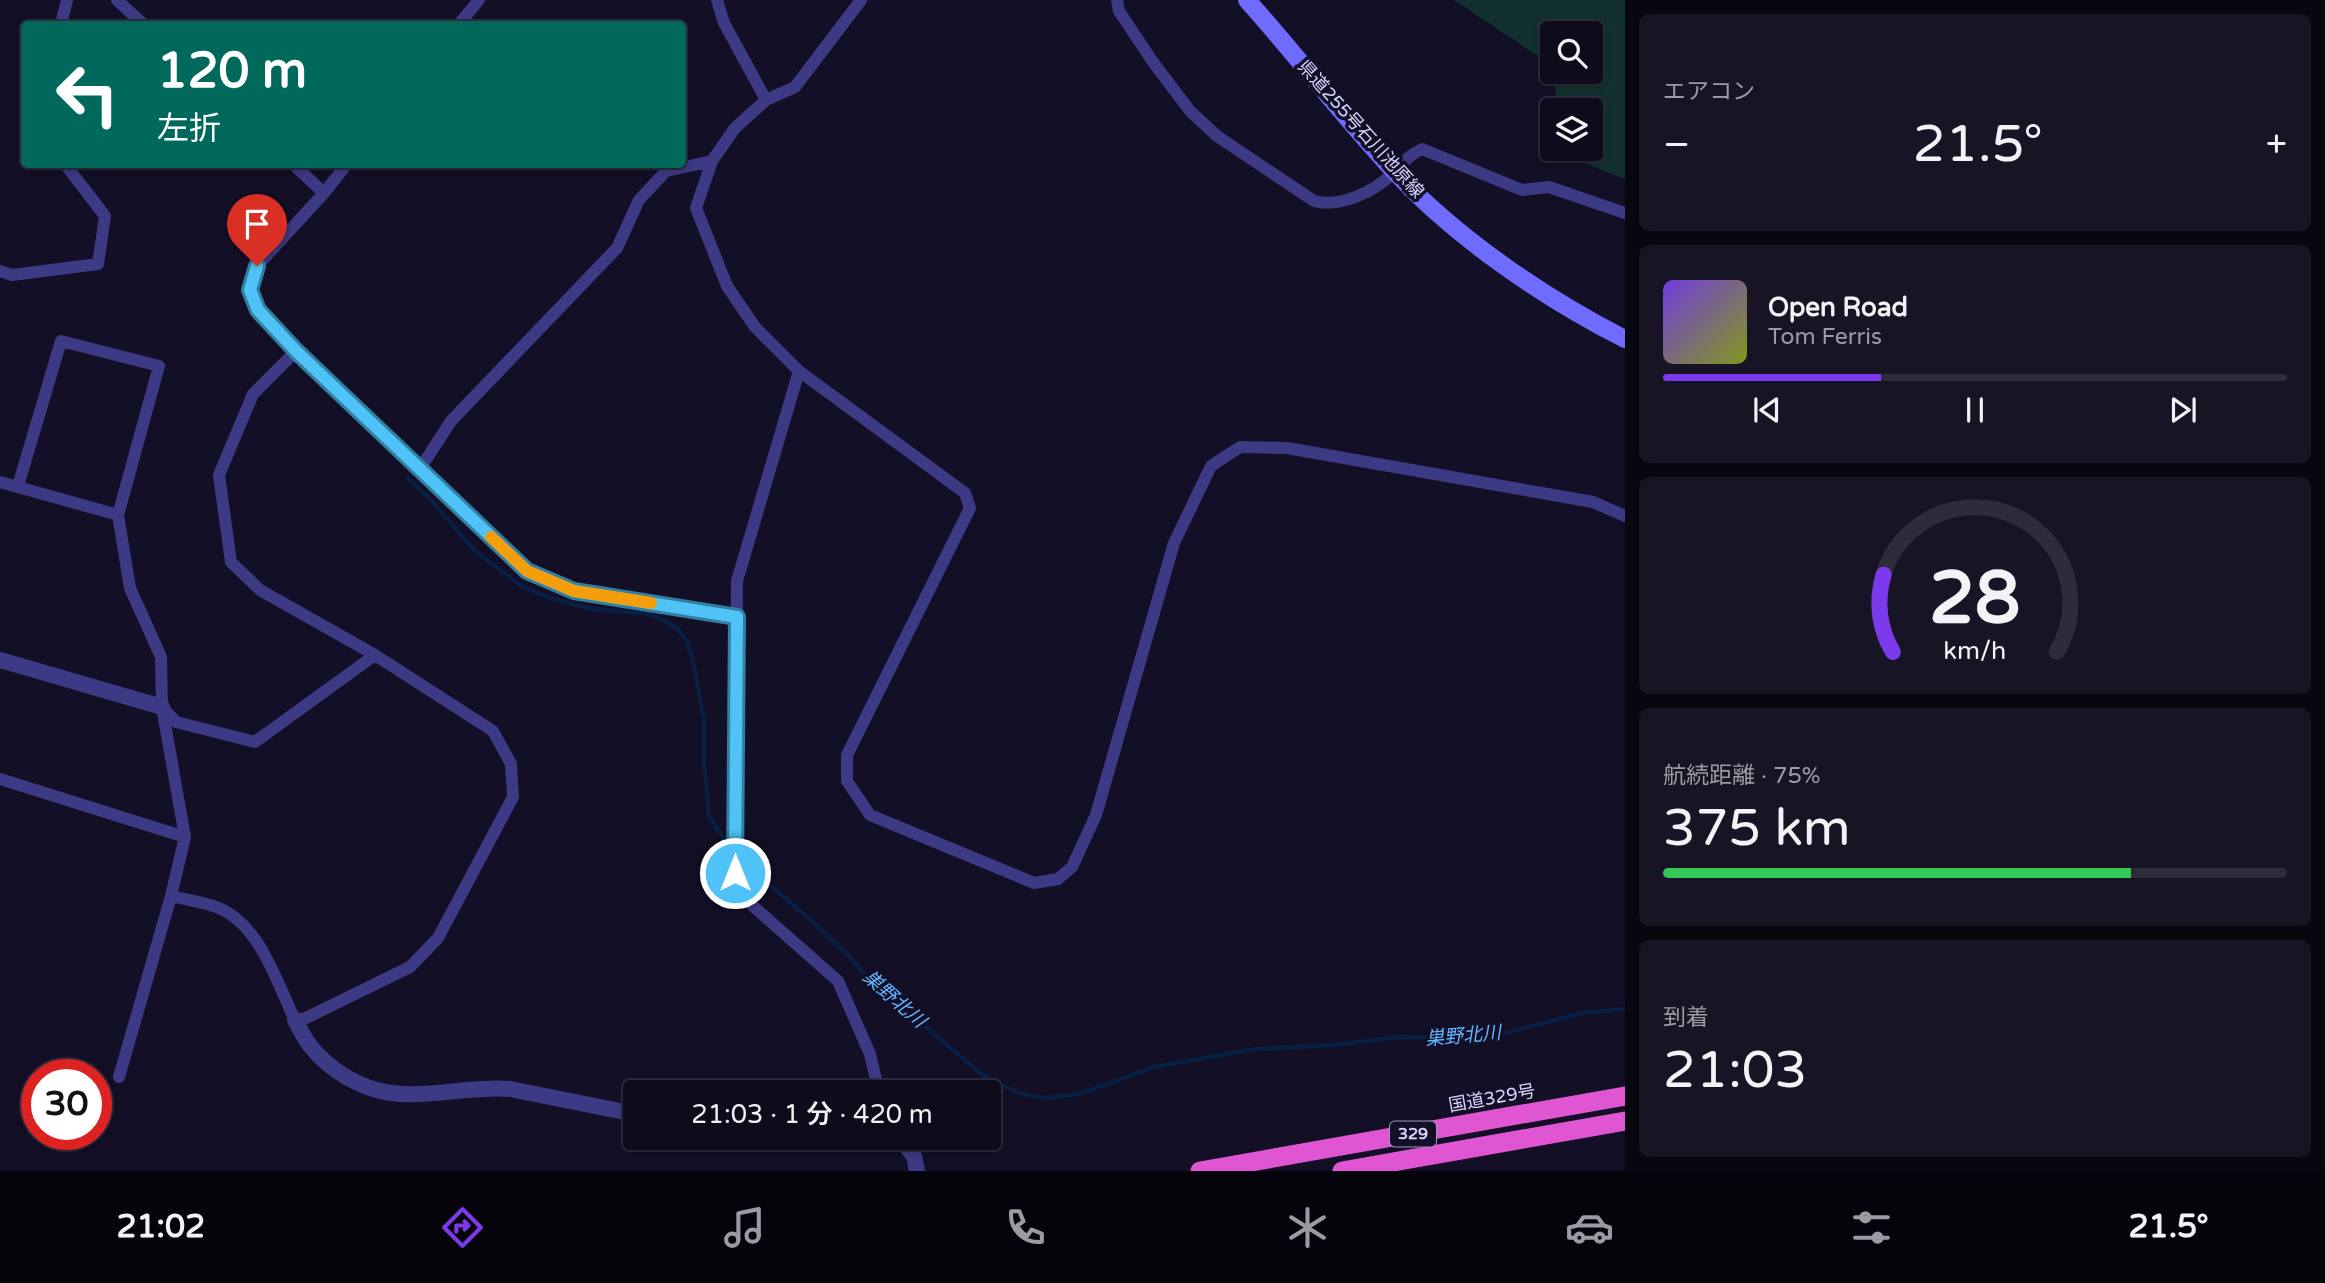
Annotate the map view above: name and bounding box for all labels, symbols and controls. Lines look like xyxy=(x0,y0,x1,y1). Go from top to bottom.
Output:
map controls xyxy=(1540,21,1603,161)
button: search xyxy=(1540,21,1603,84)
text: 120 m xyxy=(157,42,307,101)
icon: left xyxy=(42,49,133,140)
street label: 県道255号石川池原線 xyxy=(1293,56,1429,202)
text: エアコン xyxy=(1663,78,1755,106)
button: layers xyxy=(1540,98,1603,161)
text: 左折 xyxy=(157,110,221,148)
text: 21.5° xyxy=(1913,113,2043,176)
text: − xyxy=(1663,122,1690,168)
text: + xyxy=(2266,122,2287,168)
pin xyxy=(227,194,287,266)
icon: arrive xyxy=(238,205,276,243)
text: Open Road xyxy=(1768,292,1908,323)
text: Tom Ferris xyxy=(1768,323,1882,351)
icon: previous xyxy=(1748,391,1786,429)
icon: pause xyxy=(1956,391,1994,429)
icon: next xyxy=(2164,391,2202,429)
text: 28 xyxy=(1929,555,2021,643)
text: km/h xyxy=(1944,635,2006,665)
text: 航続距離 · 75% xyxy=(1663,762,1821,790)
text: 375 km xyxy=(1663,797,1851,860)
position arrow xyxy=(698,836,772,910)
water label: 巣野北川 xyxy=(858,966,931,1034)
text: 到着 xyxy=(1663,1004,1709,1032)
water label: 巣野北川 xyxy=(1424,1022,1504,1050)
text: 21:03 xyxy=(1663,1039,1807,1102)
speed limit sign: 30 xyxy=(21,1059,112,1150)
street label: 国道329号 xyxy=(1447,1080,1537,1116)
text: 21:03 · 1 分 · 420 m xyxy=(691,1099,933,1130)
road number: 329 xyxy=(1390,1122,1436,1146)
icon: directions xyxy=(438,1203,487,1252)
icon: music xyxy=(720,1203,769,1252)
icon: phone xyxy=(1001,1203,1050,1252)
icon: climate xyxy=(1283,1203,1332,1252)
icon: car xyxy=(1565,1203,1614,1252)
icon: filters xyxy=(1847,1203,1896,1252)
text: 21:02 xyxy=(116,1208,205,1246)
text: 21.5° xyxy=(2128,1208,2209,1246)

